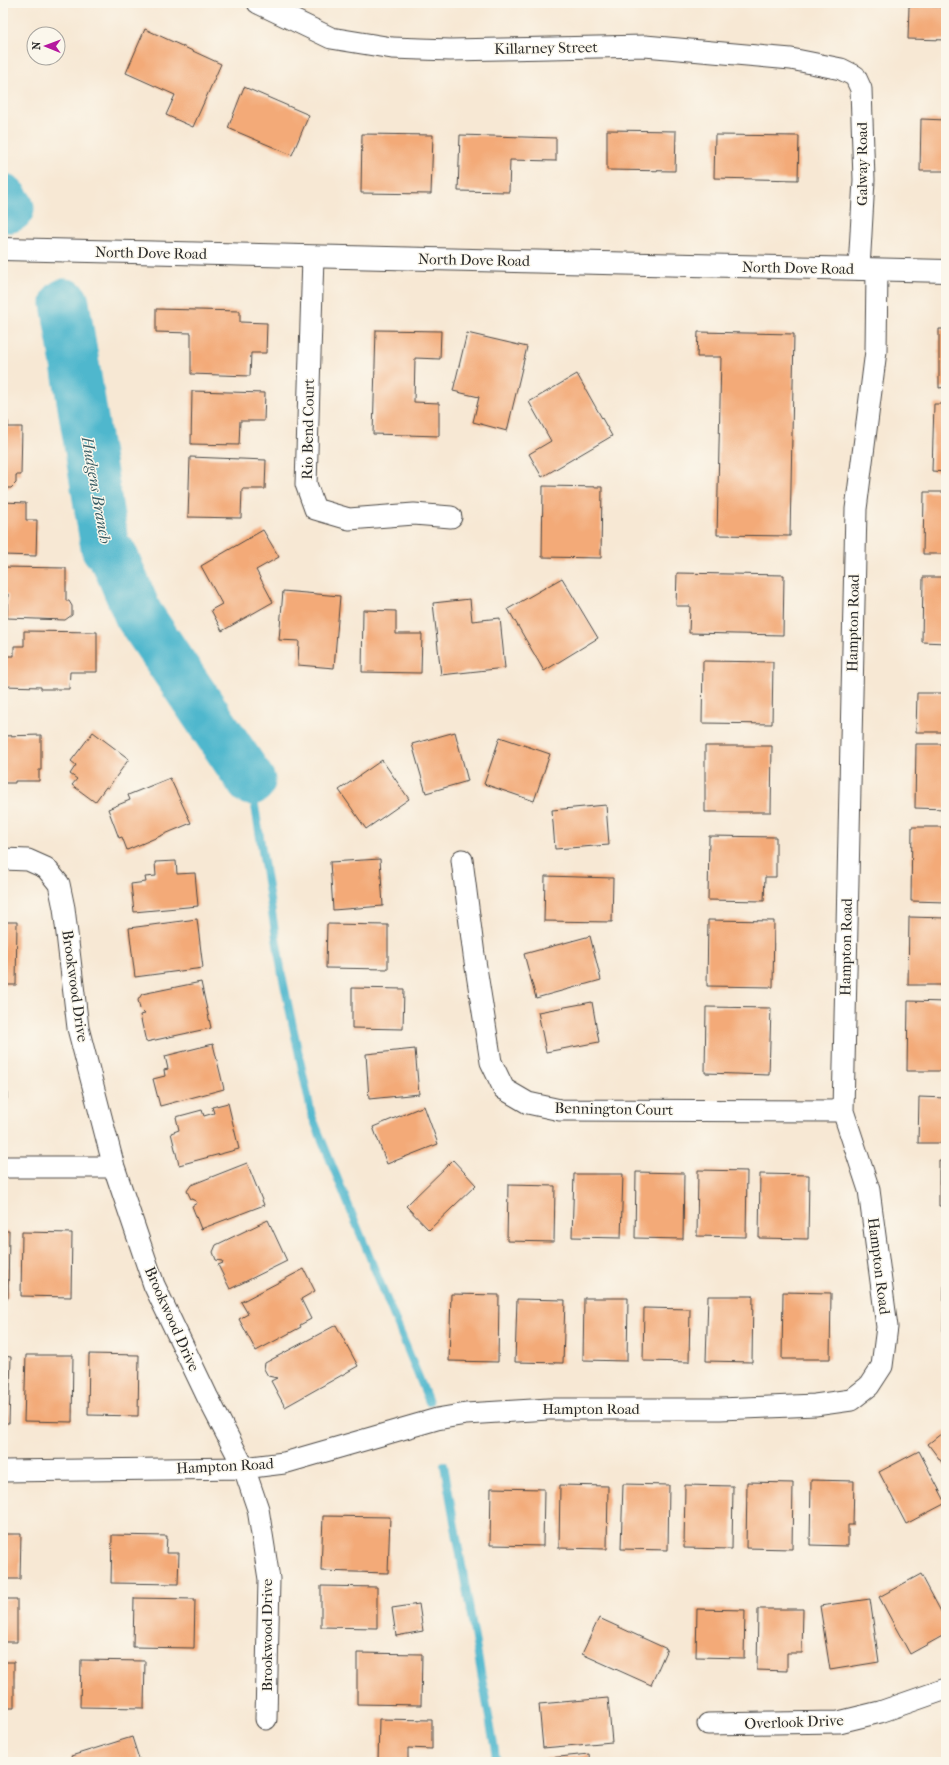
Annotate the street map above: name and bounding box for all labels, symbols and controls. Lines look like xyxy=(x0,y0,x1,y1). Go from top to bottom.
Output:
north arrow xyxy=(26,26,66,66)
street label: Killarney Street xyxy=(494,38,599,58)
text: N xyxy=(30,41,43,50)
street label: Galway Road xyxy=(853,121,871,206)
street label: North Dove Road xyxy=(95,243,208,263)
street label: North Dove Road xyxy=(418,250,531,270)
street label: North Dove Road xyxy=(742,258,855,278)
street label: Rio Bend Court xyxy=(298,378,318,480)
water label: Hudgens Branch xyxy=(78,434,115,545)
street label: Hampton Road xyxy=(843,573,863,672)
street label: Hampton Road xyxy=(836,897,856,996)
street label: Brookwood Drive xyxy=(58,929,92,1044)
street label: Bennington Court xyxy=(555,1099,674,1119)
street label: Hampton Road xyxy=(864,1216,894,1316)
street label: Brookwood Drive xyxy=(141,1264,203,1375)
street label: Hampton Road xyxy=(542,1400,641,1418)
street label: Hampton Road xyxy=(176,1454,275,1478)
street label: Brookwood Drive xyxy=(258,1578,276,1692)
street label: Overlook Drive xyxy=(744,1711,845,1733)

